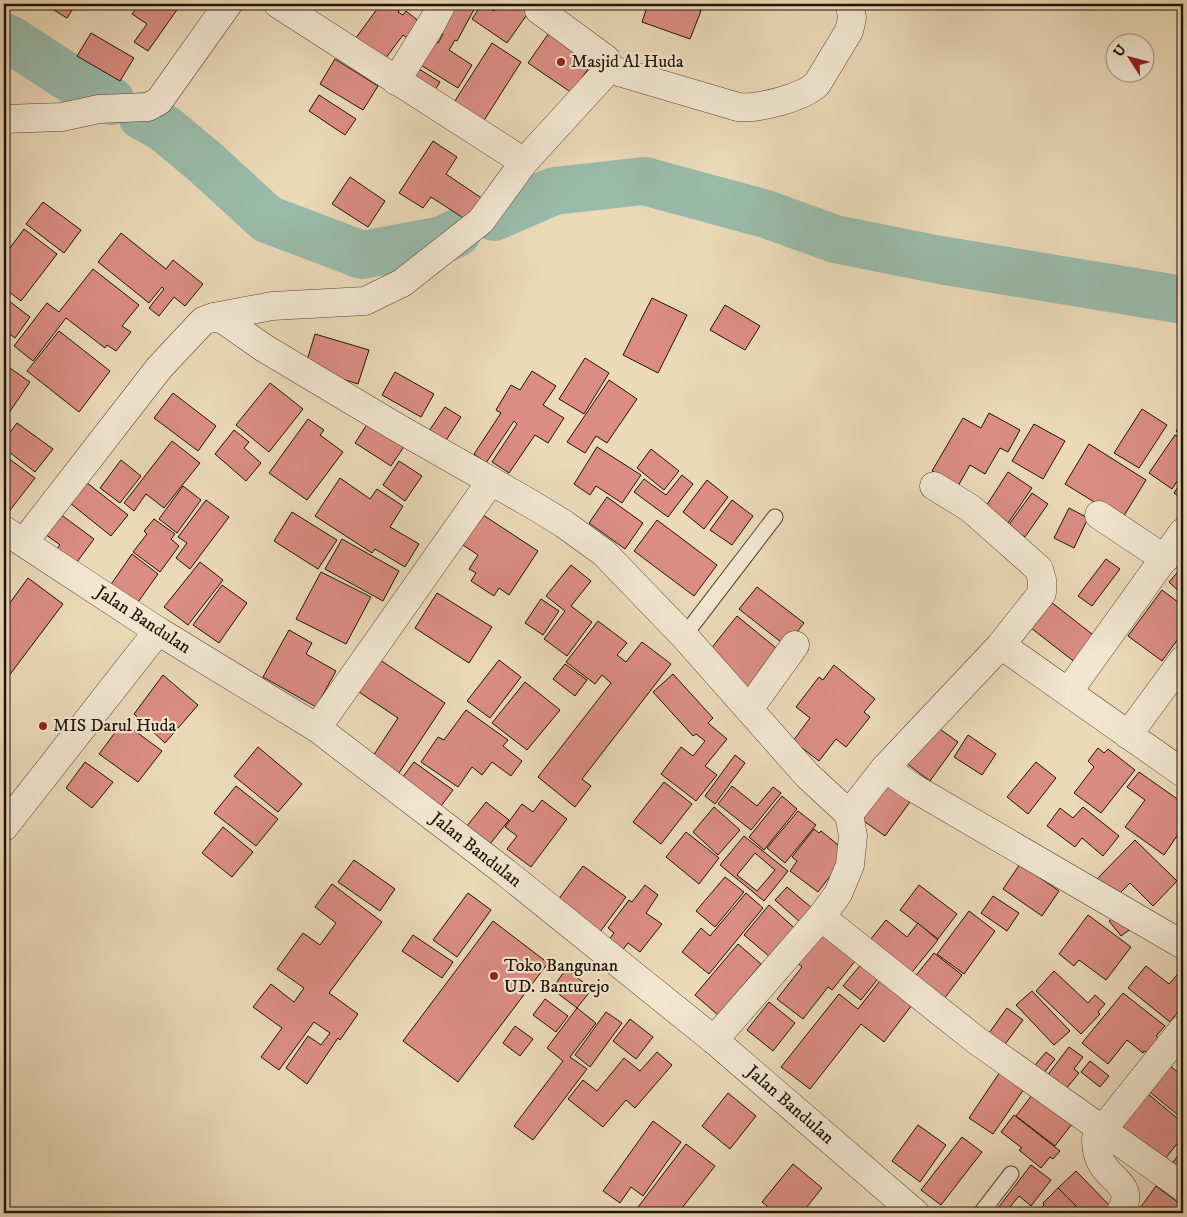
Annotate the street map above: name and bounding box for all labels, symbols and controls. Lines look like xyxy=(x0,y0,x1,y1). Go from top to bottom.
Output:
north arrow xyxy=(1104,32,1154,82)
text: U xyxy=(1110,41,1131,61)
place label: Masjid Al Huda xyxy=(571,51,684,73)
marker: Masjid Al Huda xyxy=(555,56,567,68)
street label: Jalan Bandulan xyxy=(89,580,195,659)
place label: MIS Darul Huda xyxy=(53,715,176,737)
marker: MIS Darul Huda xyxy=(37,720,49,732)
street label: Jalan Bandulan xyxy=(425,806,526,893)
place label: Toko Bangunan UD. Banturejo xyxy=(504,955,619,998)
marker: Toko Bangunan UD. Banturejo xyxy=(488,970,500,982)
street label: Jalan Bandulan xyxy=(740,1060,839,1150)

